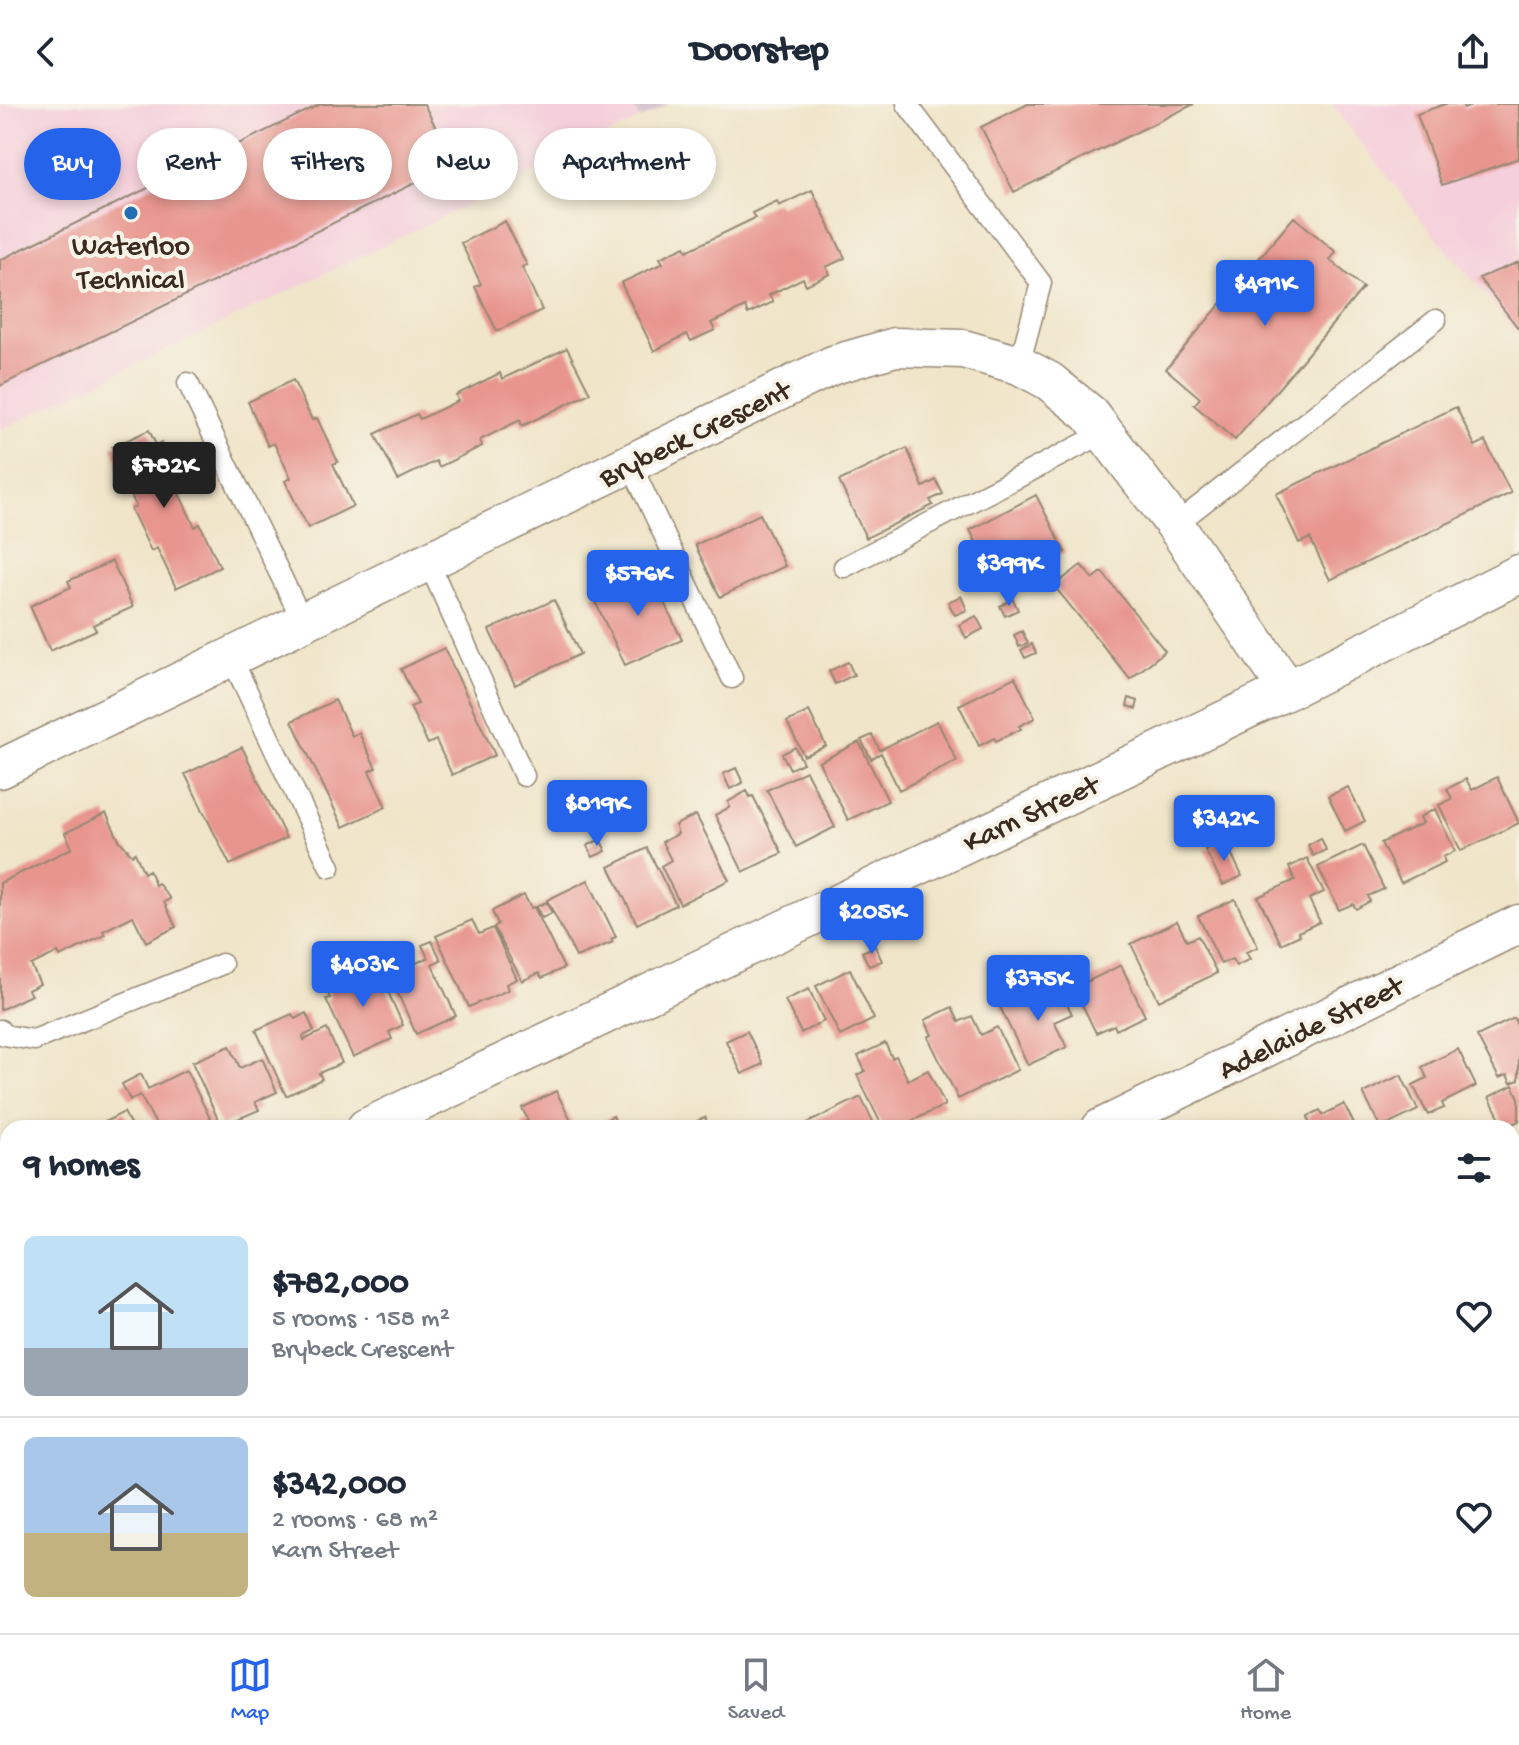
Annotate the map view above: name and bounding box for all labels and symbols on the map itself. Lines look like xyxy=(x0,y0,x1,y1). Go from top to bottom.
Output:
marker: Waterloo Technical xyxy=(122,204,140,222)
place label: Waterloo Technical xyxy=(72,231,190,300)
pin: $491K xyxy=(1209,260,1321,328)
street label: Brybeck Crescent xyxy=(594,373,800,498)
pin: $782K xyxy=(108,442,220,510)
pin: $399K xyxy=(953,540,1065,608)
pin: $576K xyxy=(582,550,694,618)
street label: Karn Street xyxy=(959,768,1108,863)
pin: $819K xyxy=(541,780,653,848)
pin: $342K xyxy=(1168,795,1280,863)
pin: $205K xyxy=(816,888,928,956)
pin: $403K xyxy=(307,941,419,1009)
pin: $375K xyxy=(982,955,1094,1023)
street label: Adelaide Street xyxy=(1214,969,1412,1090)

